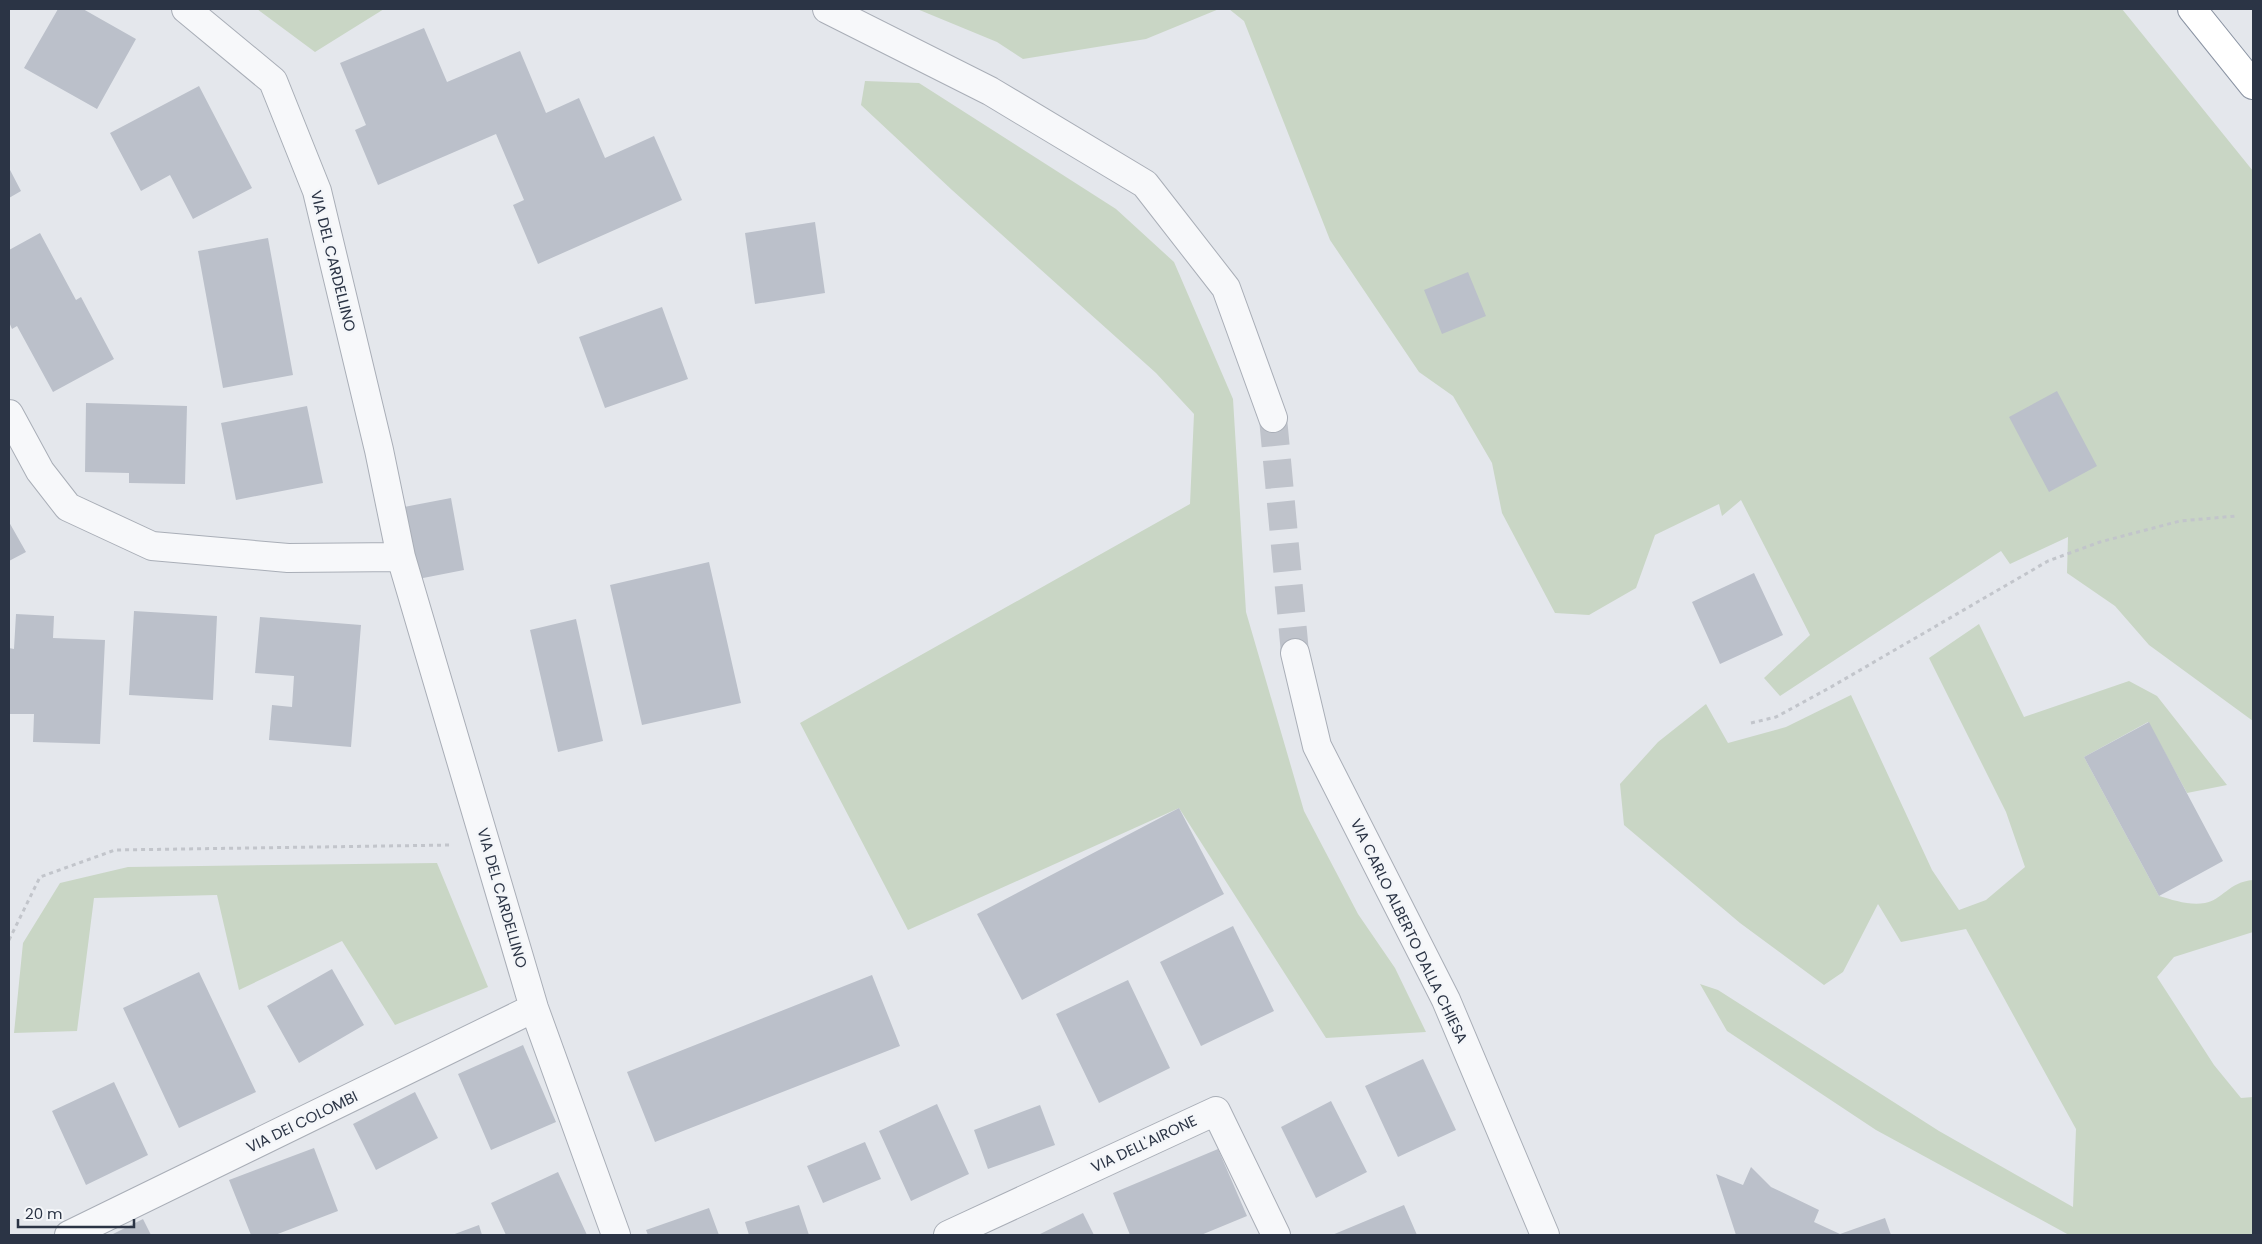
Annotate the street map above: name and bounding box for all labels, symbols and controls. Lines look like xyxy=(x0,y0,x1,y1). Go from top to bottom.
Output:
street label: VIA DEL CARDELLINO xyxy=(306,188,361,334)
street label: VIA CARLO ALBERTO DALLA CHIESA xyxy=(1346,815,1473,1047)
street label: VIA DEL CARDELLINO xyxy=(472,825,533,971)
street label: VIA DEI COLOMBI xyxy=(243,1086,361,1158)
street label: VIA DELL'AIRONE xyxy=(1087,1110,1200,1177)
scale bar xyxy=(18,1196,134,1228)
text: 20 m xyxy=(25,1203,63,1224)

